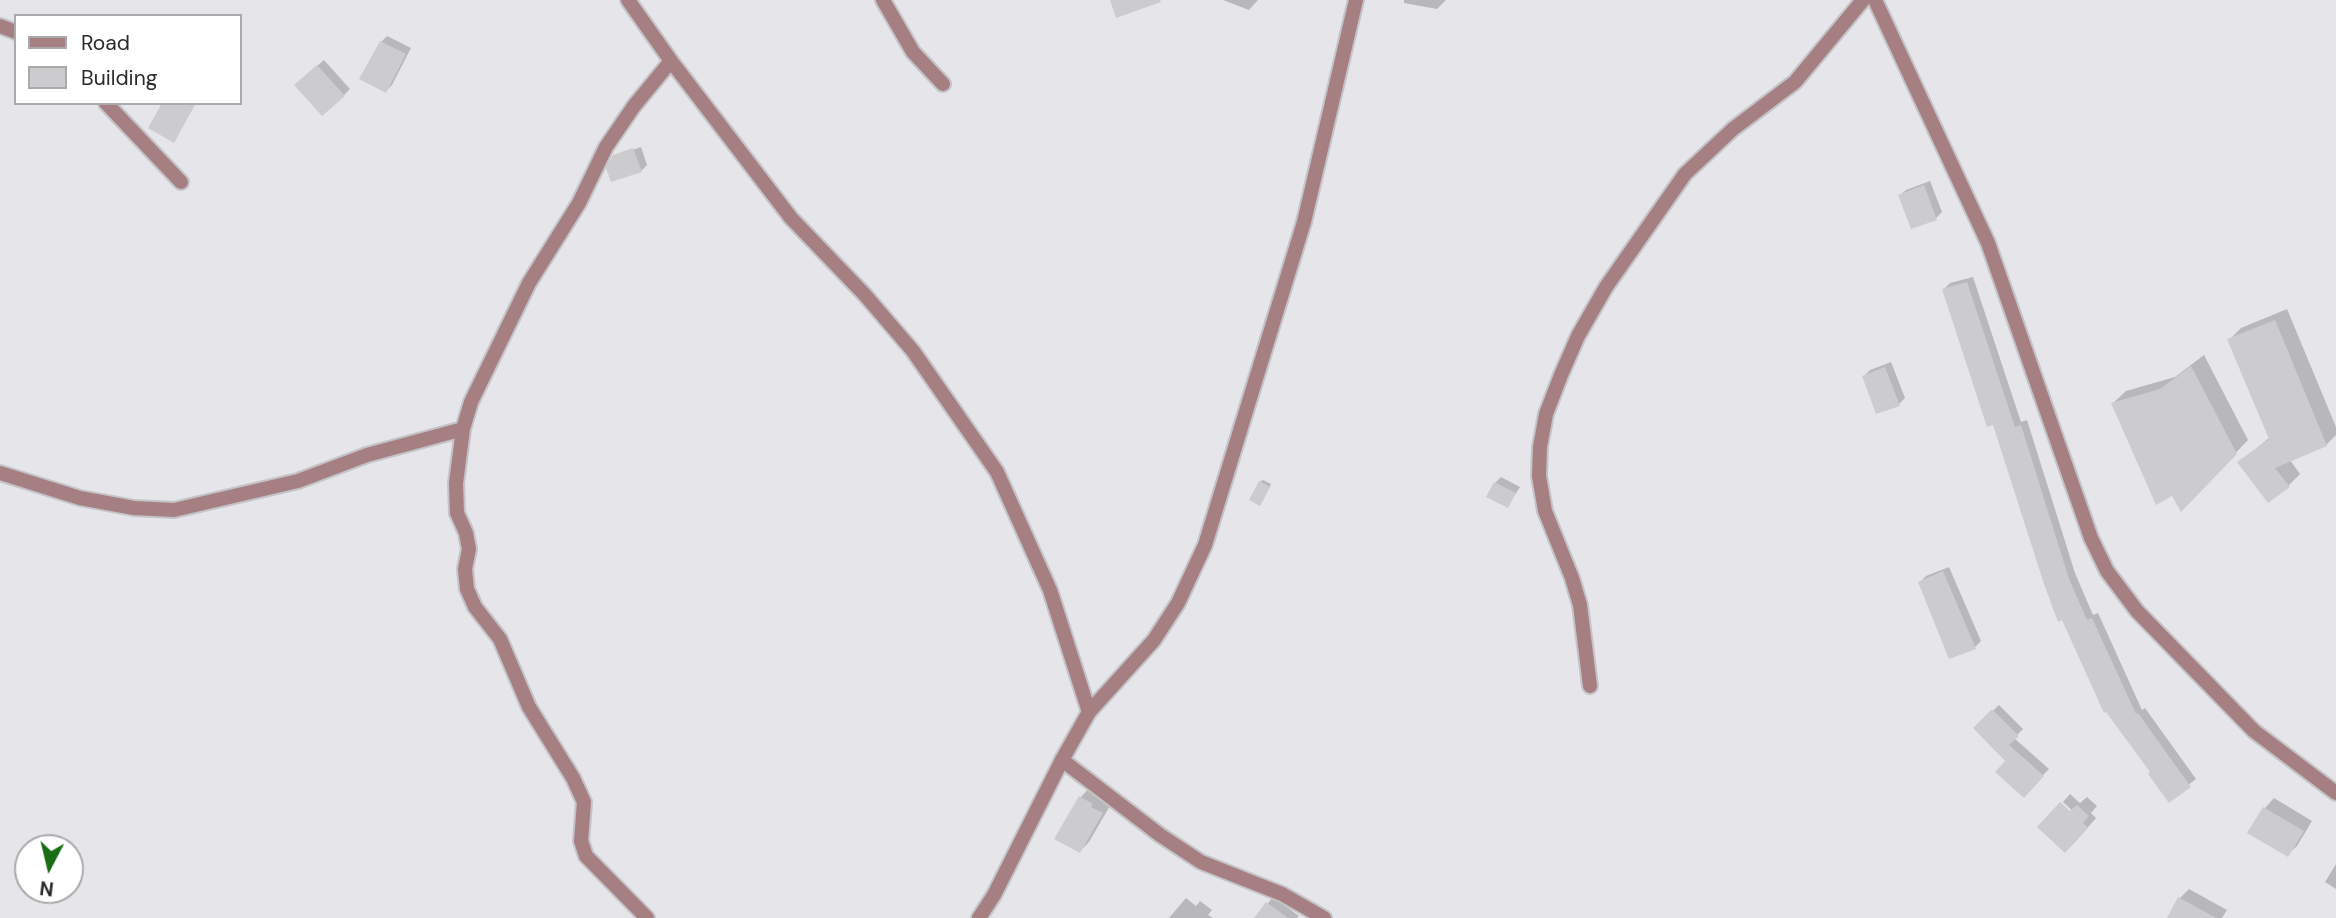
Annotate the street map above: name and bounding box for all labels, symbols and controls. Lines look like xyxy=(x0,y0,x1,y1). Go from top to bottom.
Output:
legend xyxy=(14,14,242,105)
text: Road xyxy=(81,29,130,57)
text: Building xyxy=(81,64,157,92)
north arrow xyxy=(14,834,84,904)
text: N xyxy=(38,875,55,902)

